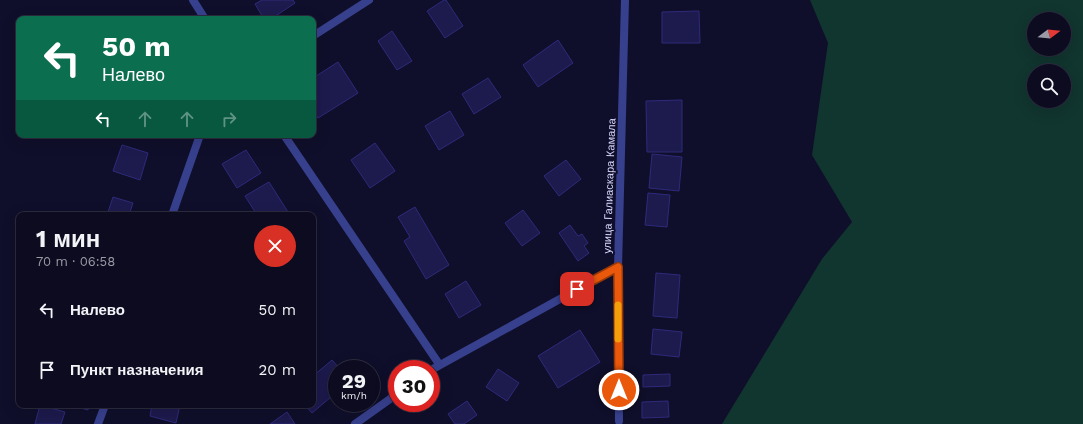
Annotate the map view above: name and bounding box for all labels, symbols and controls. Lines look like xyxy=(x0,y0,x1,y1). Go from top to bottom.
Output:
north arrow xyxy=(1027,12,1071,56)
map controls xyxy=(1027,12,1071,108)
text: 50 m xyxy=(102,30,171,63)
icon: left xyxy=(36,32,88,84)
text: Налево xyxy=(102,64,165,85)
button: search xyxy=(1027,64,1071,108)
icon: left xyxy=(92,108,114,130)
icon: ahead xyxy=(134,108,156,130)
icon: ahead xyxy=(176,108,198,130)
icon: right xyxy=(218,108,240,130)
street label: улица Галиаскара Камала xyxy=(601,117,618,254)
text: 1 мин xyxy=(36,225,100,253)
button: close xyxy=(254,225,296,267)
text: 70 m · 06:58 xyxy=(36,254,115,269)
pin xyxy=(560,272,594,306)
icon: arrive xyxy=(566,278,588,300)
icon: left xyxy=(36,299,58,321)
text: Налево xyxy=(70,301,125,319)
text: 50 m xyxy=(259,301,296,319)
icon: arrive xyxy=(36,359,58,381)
speed limit sign: 30 xyxy=(388,360,440,412)
text: Пункт назначения xyxy=(70,361,203,379)
text: 20 m xyxy=(259,361,296,379)
text: 29 xyxy=(342,369,366,393)
position arrow xyxy=(598,369,640,411)
text: km/h xyxy=(341,390,367,401)

